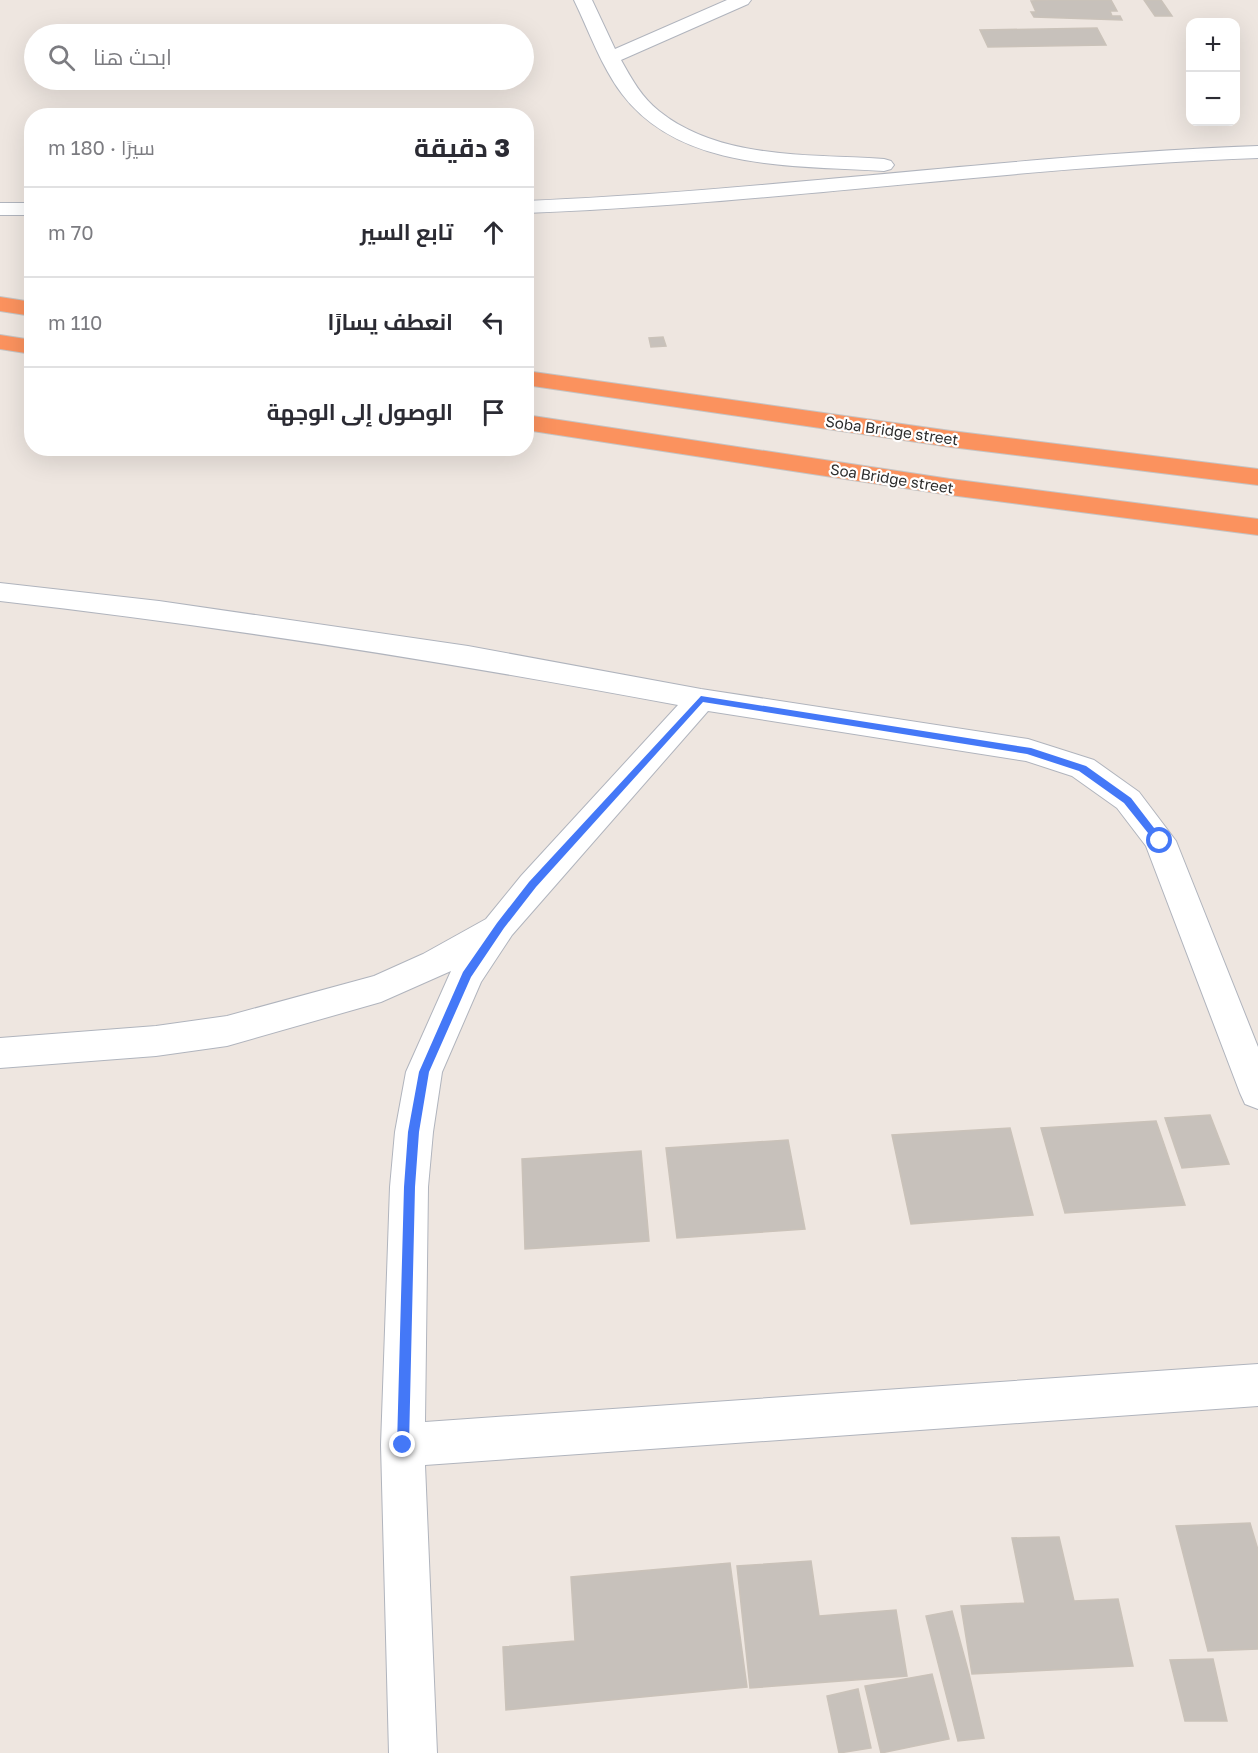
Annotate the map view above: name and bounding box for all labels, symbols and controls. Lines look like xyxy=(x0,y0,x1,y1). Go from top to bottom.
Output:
map controls xyxy=(1186,18,1240,126)
button: + xyxy=(1186,18,1240,72)
search box xyxy=(24,24,534,90)
icon: search xyxy=(45,41,78,74)
text: ابحث هنا xyxy=(93,43,172,70)
button: − xyxy=(1186,72,1240,126)
text: 3 دقيقة xyxy=(414,132,510,163)
text: سيرًا · 180 m xyxy=(48,135,155,159)
icon: ahead xyxy=(477,216,510,249)
text: تابع السير xyxy=(360,218,453,245)
text: 70 m xyxy=(48,220,94,244)
icon: left xyxy=(477,306,510,339)
text: انعطف يسارًا xyxy=(328,308,453,335)
text: 110 m xyxy=(48,310,103,334)
icon: arrive xyxy=(477,396,510,429)
text: الوصول إلى الوجهة xyxy=(267,398,453,425)
street label: Soba Bridge street xyxy=(824,412,960,448)
street label: Soa Bridge street xyxy=(829,459,955,497)
route start xyxy=(1146,827,1172,853)
route end xyxy=(389,1431,415,1457)

